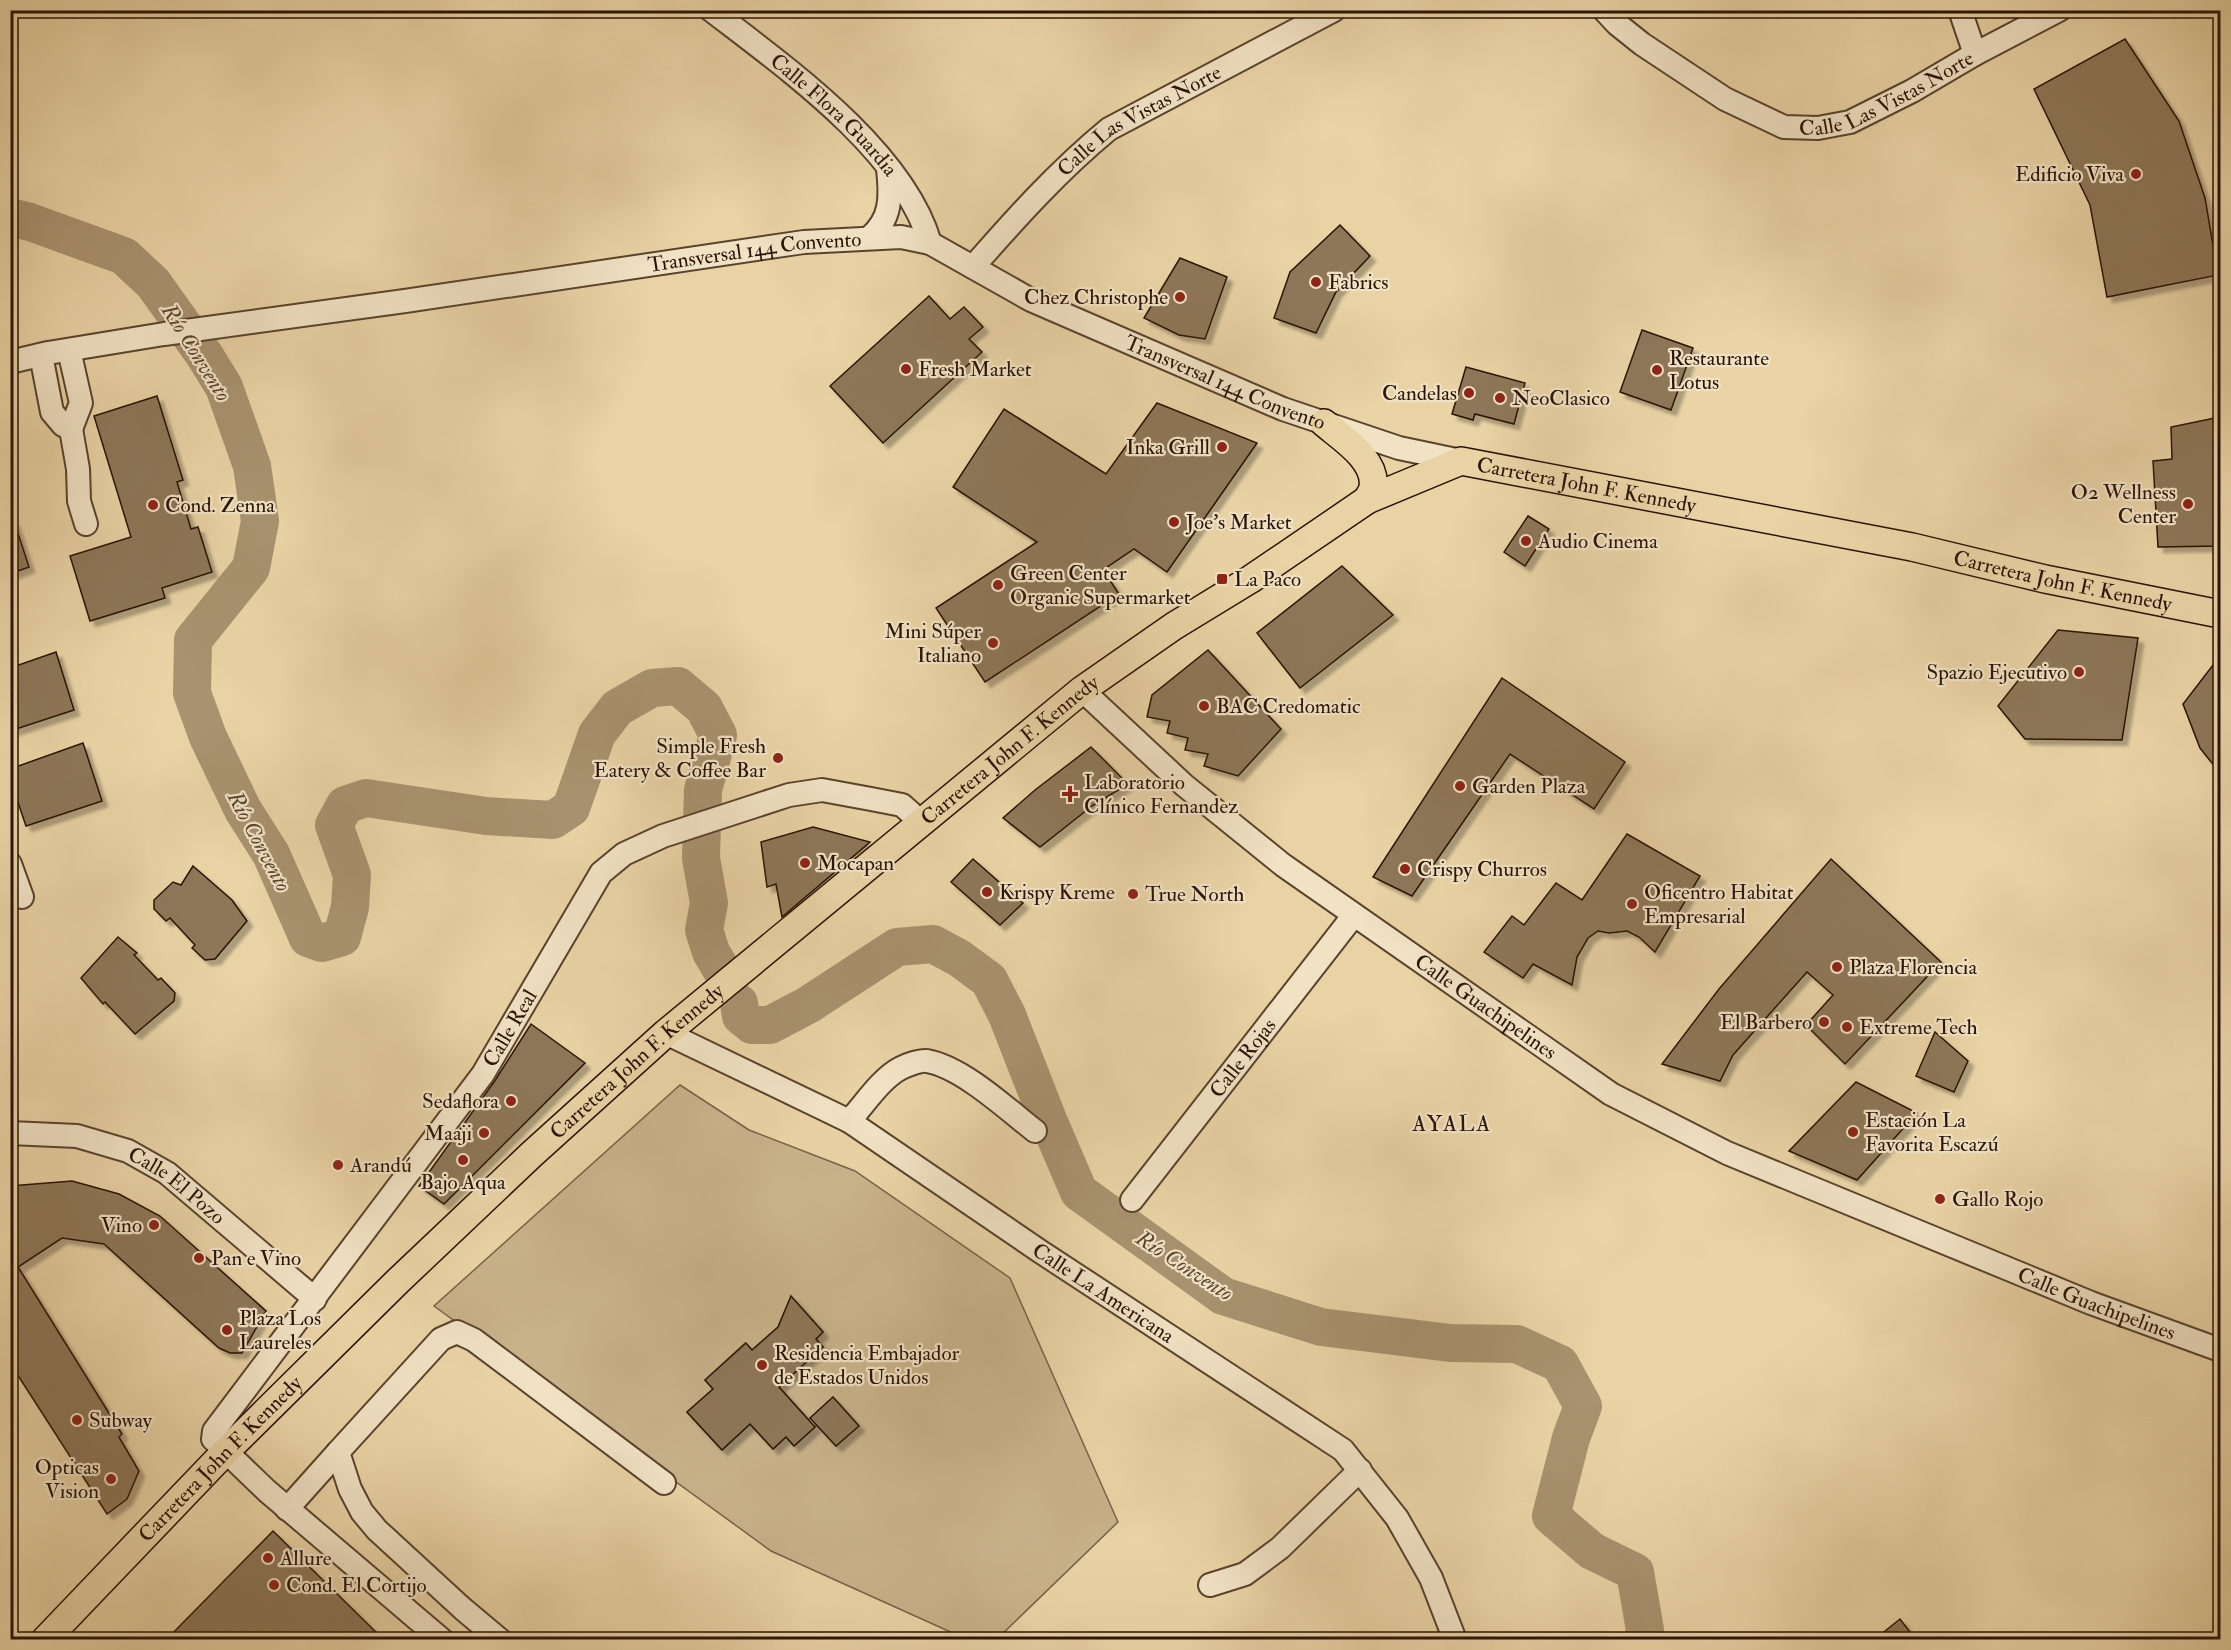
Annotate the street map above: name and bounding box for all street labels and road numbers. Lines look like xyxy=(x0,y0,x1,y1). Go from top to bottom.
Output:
street label: Calle Las Vistas Norte xyxy=(1799,45,1979,142)
street label: Calle Flora Guardia xyxy=(765,48,904,182)
street label: Calle Las Vistas Norte xyxy=(1052,59,1226,182)
street label: Transversal 144 Convento xyxy=(646,226,862,279)
street label: Transversal 144 Convento xyxy=(1121,329,1329,436)
street label: Carretera John F. Kennedy xyxy=(1474,451,1699,520)
street label: Carretera John F. Kennedy xyxy=(1951,544,2175,618)
street label: Carretera John F. Kennedy xyxy=(915,669,1105,831)
street label: Calle Guachipelines xyxy=(1409,948,1562,1066)
street label: Carretera John F. Kennedy xyxy=(544,977,730,1145)
street label: Calle Real xyxy=(477,984,544,1072)
street label: Calle Rojas xyxy=(1204,1013,1282,1103)
street label: Calle El Pozo xyxy=(123,1141,231,1231)
street label: Calle La Americana xyxy=(1027,1237,1179,1350)
street label: Calle Guachipelines xyxy=(2013,1261,2179,1347)
street label: Carretera John F. Kennedy xyxy=(133,1370,309,1548)

